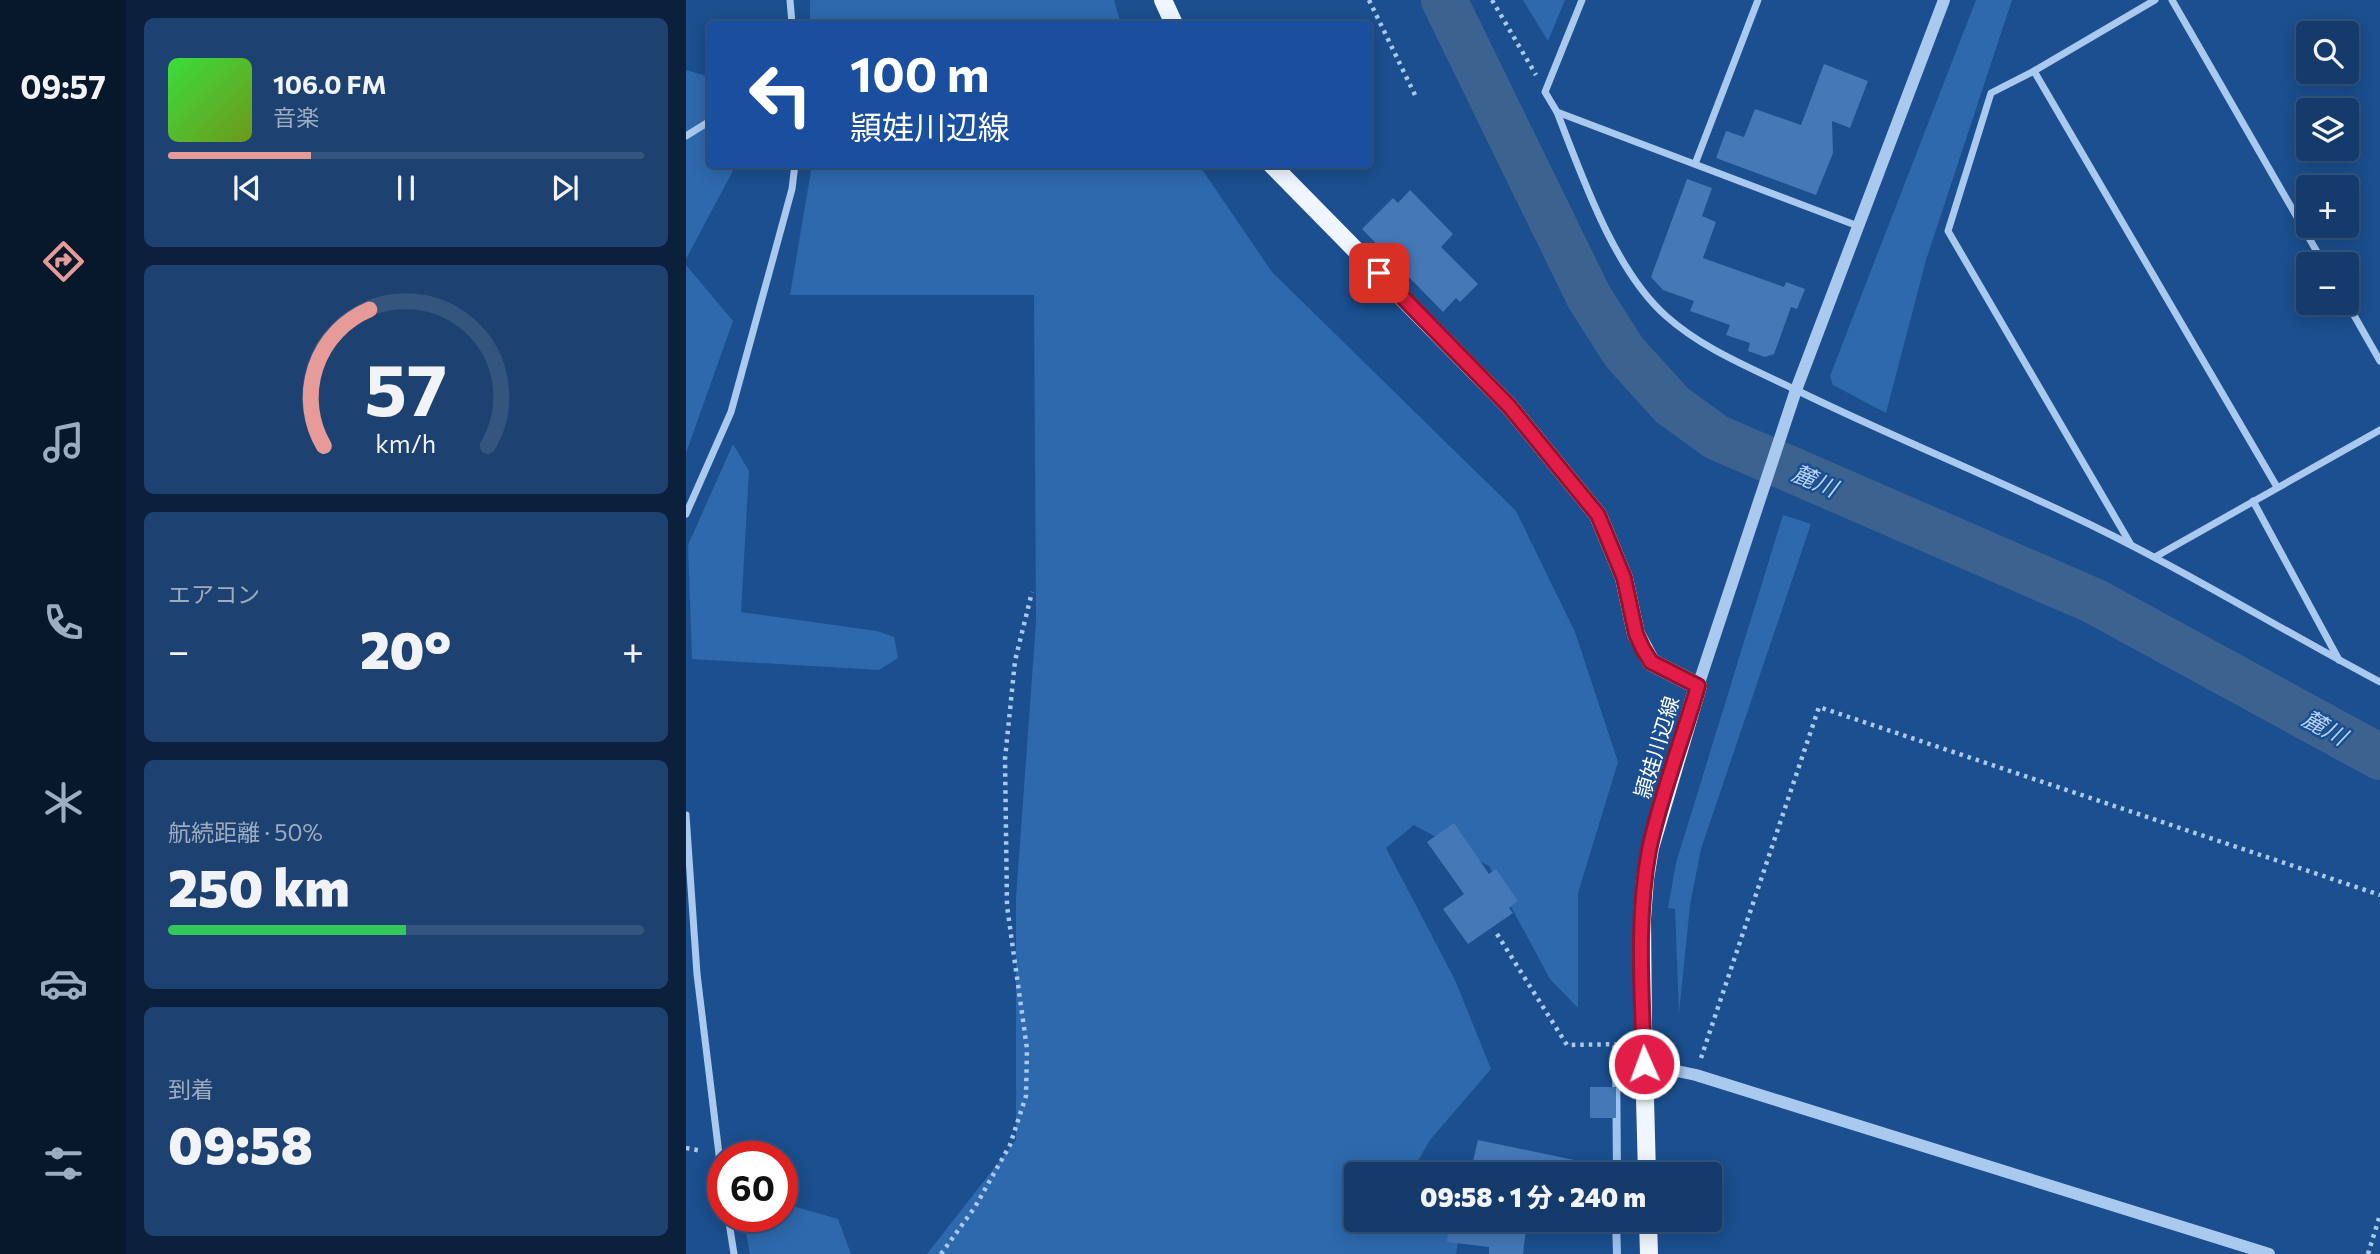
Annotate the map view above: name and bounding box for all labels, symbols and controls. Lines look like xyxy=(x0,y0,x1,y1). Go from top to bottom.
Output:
map controls xyxy=(2296,21,2359,315)
button: search xyxy=(2296,21,2359,84)
text: 100 m xyxy=(850,42,989,102)
icon: left xyxy=(735,49,826,140)
text: 09:57 xyxy=(20,66,106,106)
text: 106.0 FM xyxy=(273,68,387,99)
button: layers xyxy=(2296,98,2359,161)
text: 音楽 xyxy=(273,103,319,131)
text: 頴娃川辺線 xyxy=(850,106,1010,146)
icon: previous xyxy=(228,169,266,207)
icon: pause xyxy=(387,169,425,207)
icon: next xyxy=(546,169,584,207)
button: + xyxy=(2296,175,2359,238)
icon: directions xyxy=(39,237,88,286)
pin xyxy=(1349,243,1409,303)
button: − xyxy=(2296,252,2359,315)
icon: arrive xyxy=(1360,254,1398,292)
text: 57 xyxy=(365,342,447,431)
icon: music xyxy=(39,418,88,467)
text: km/h xyxy=(376,428,436,458)
water label: 麓川 xyxy=(1788,458,1844,503)
text: エアコン xyxy=(168,580,260,608)
icon: phone xyxy=(39,598,88,647)
text: 20° xyxy=(360,616,451,680)
text: − xyxy=(168,626,190,673)
text: + xyxy=(622,626,644,673)
street label: 頴娃川辺線 xyxy=(1629,693,1683,801)
water label: 麓川 xyxy=(2298,704,2355,752)
icon: climate xyxy=(39,778,88,827)
text: 航続距離 · 50% xyxy=(168,818,323,846)
text: 250 km xyxy=(168,854,350,918)
icon: car xyxy=(39,959,88,1008)
position arrow xyxy=(1607,1027,1681,1101)
text: 到着 xyxy=(168,1075,214,1103)
text: 09:58 xyxy=(168,1111,313,1175)
icon: filters xyxy=(39,1139,88,1188)
speed limit sign: 60 xyxy=(707,1141,798,1232)
text: 09:58 · 1 分 · 240 m xyxy=(1420,1181,1646,1212)

